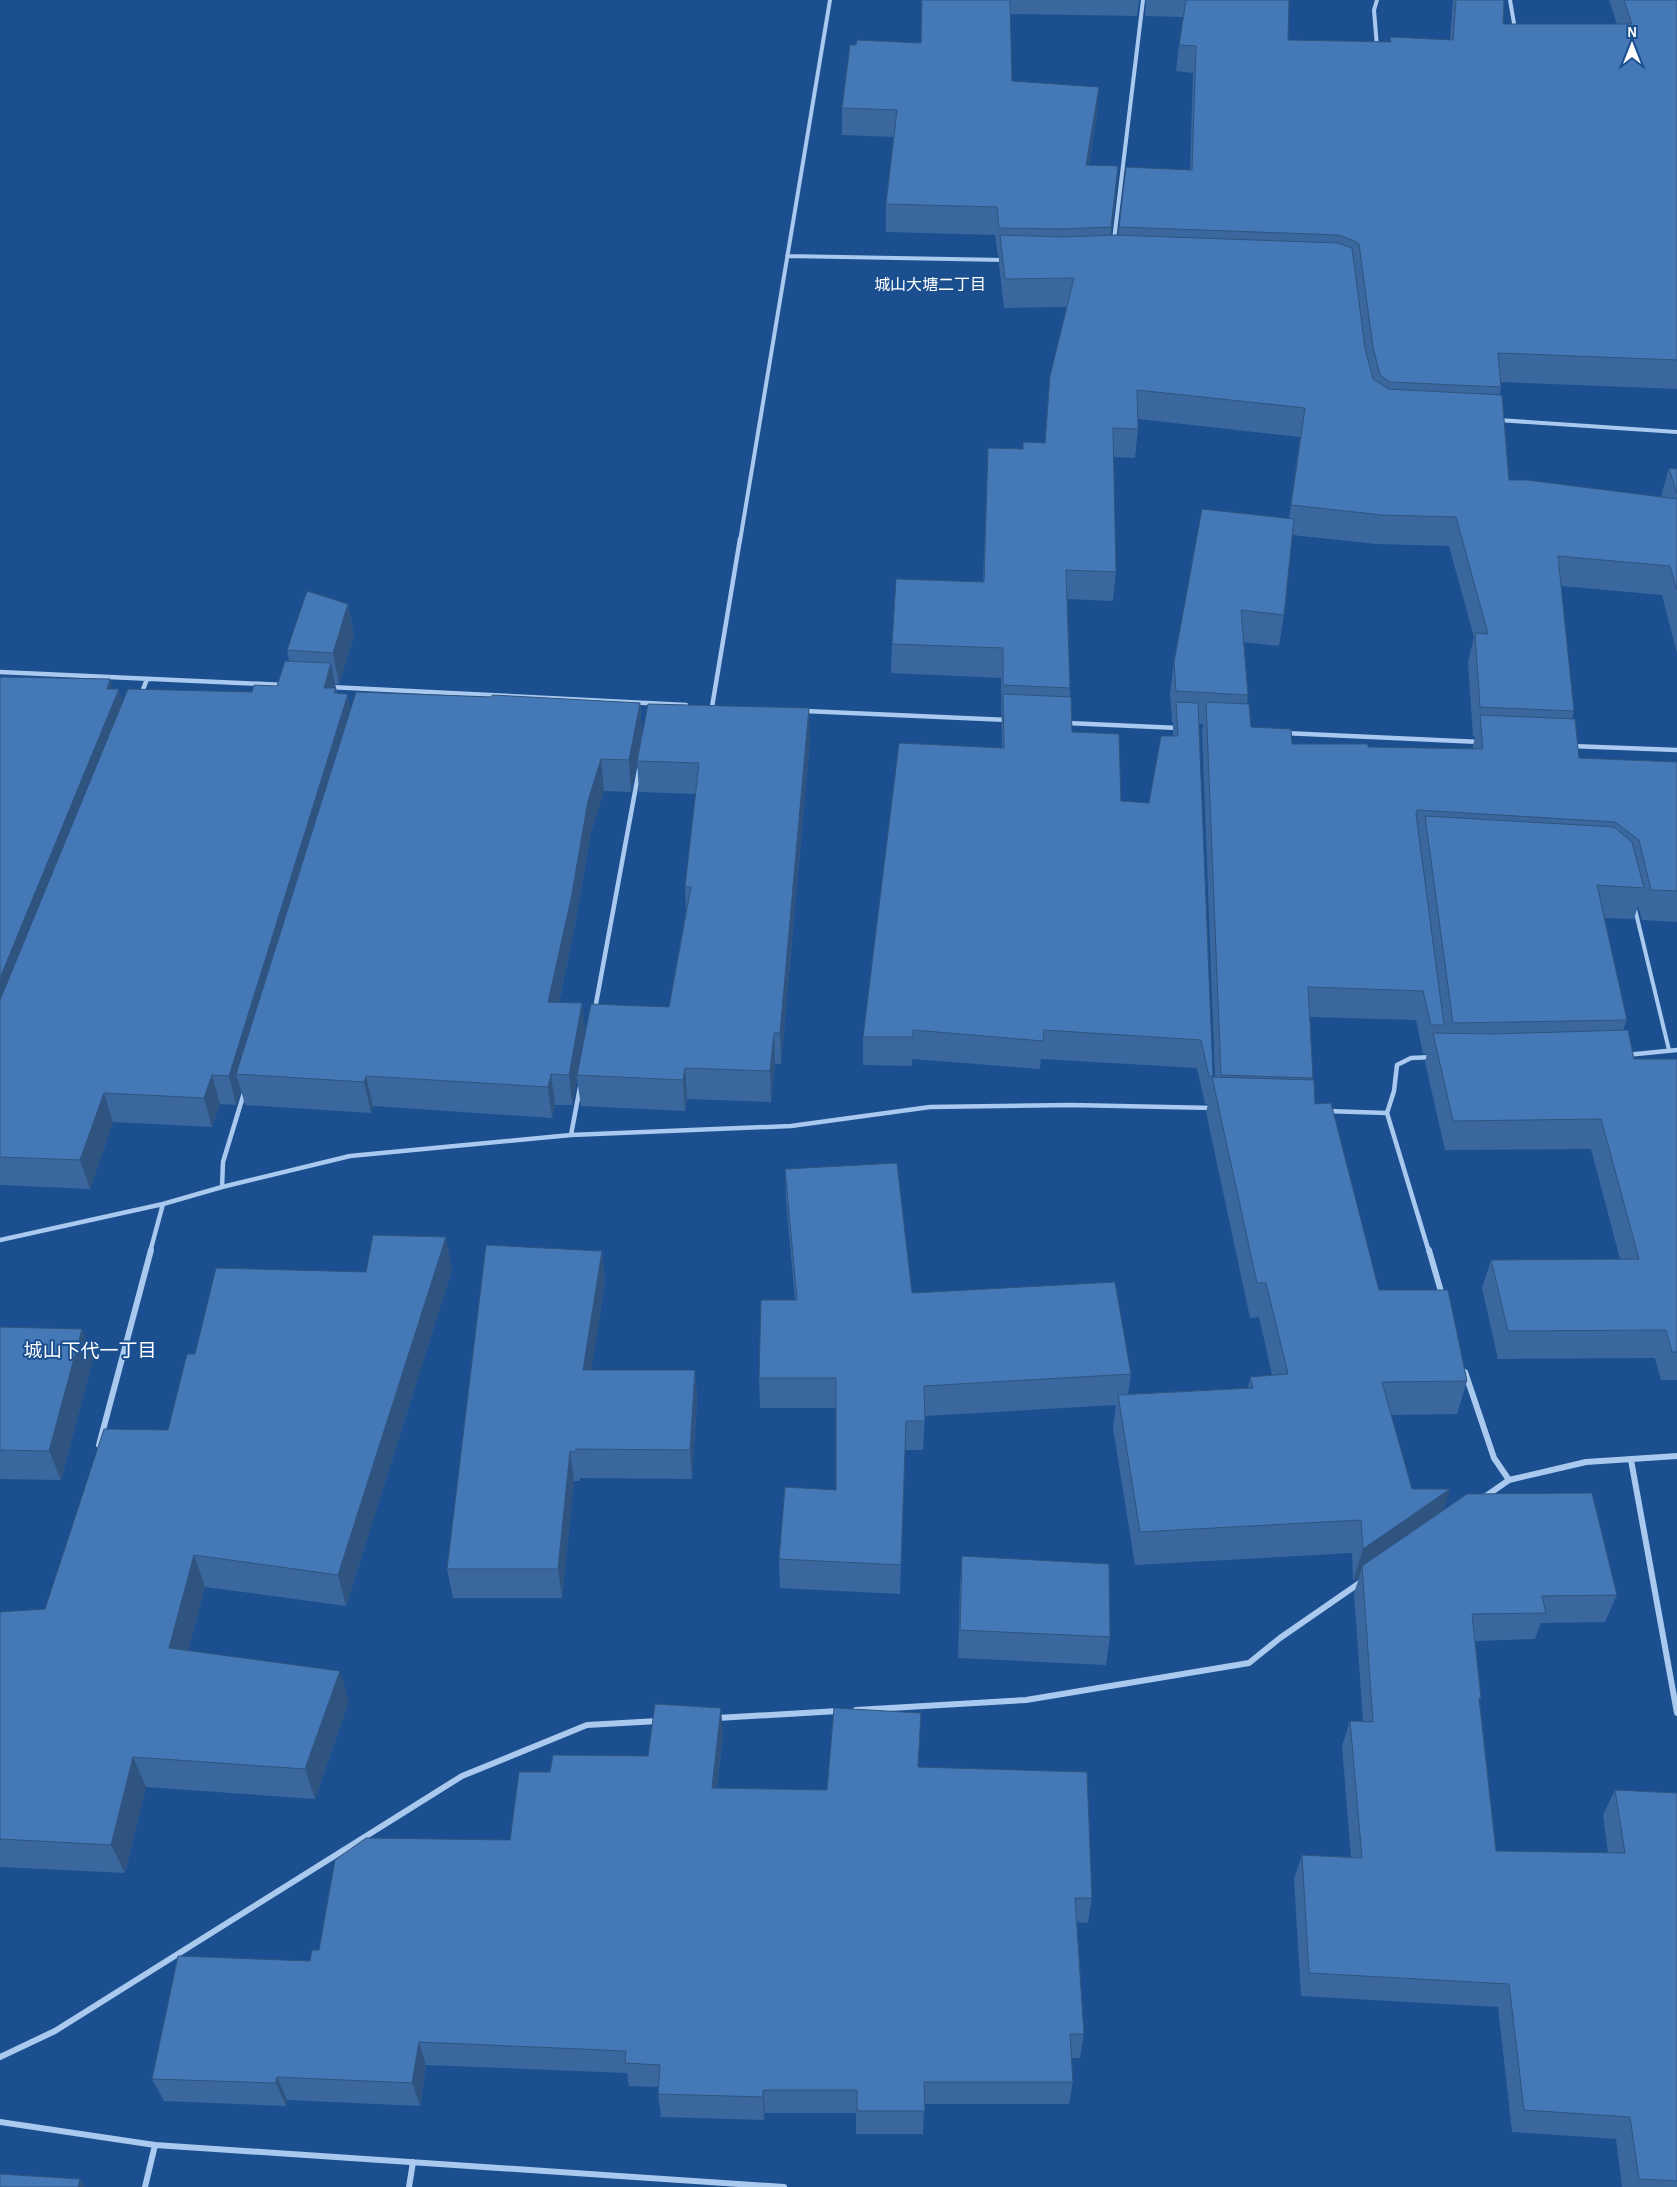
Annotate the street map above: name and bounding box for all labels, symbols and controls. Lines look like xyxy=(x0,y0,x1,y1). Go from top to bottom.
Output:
north arrow xyxy=(1607,20,1657,70)
text: N xyxy=(1627,26,1637,40)
district label: 城山大塘二丁目 xyxy=(874,277,986,293)
district label: 城山下代一丁目 xyxy=(23,1341,157,1361)

